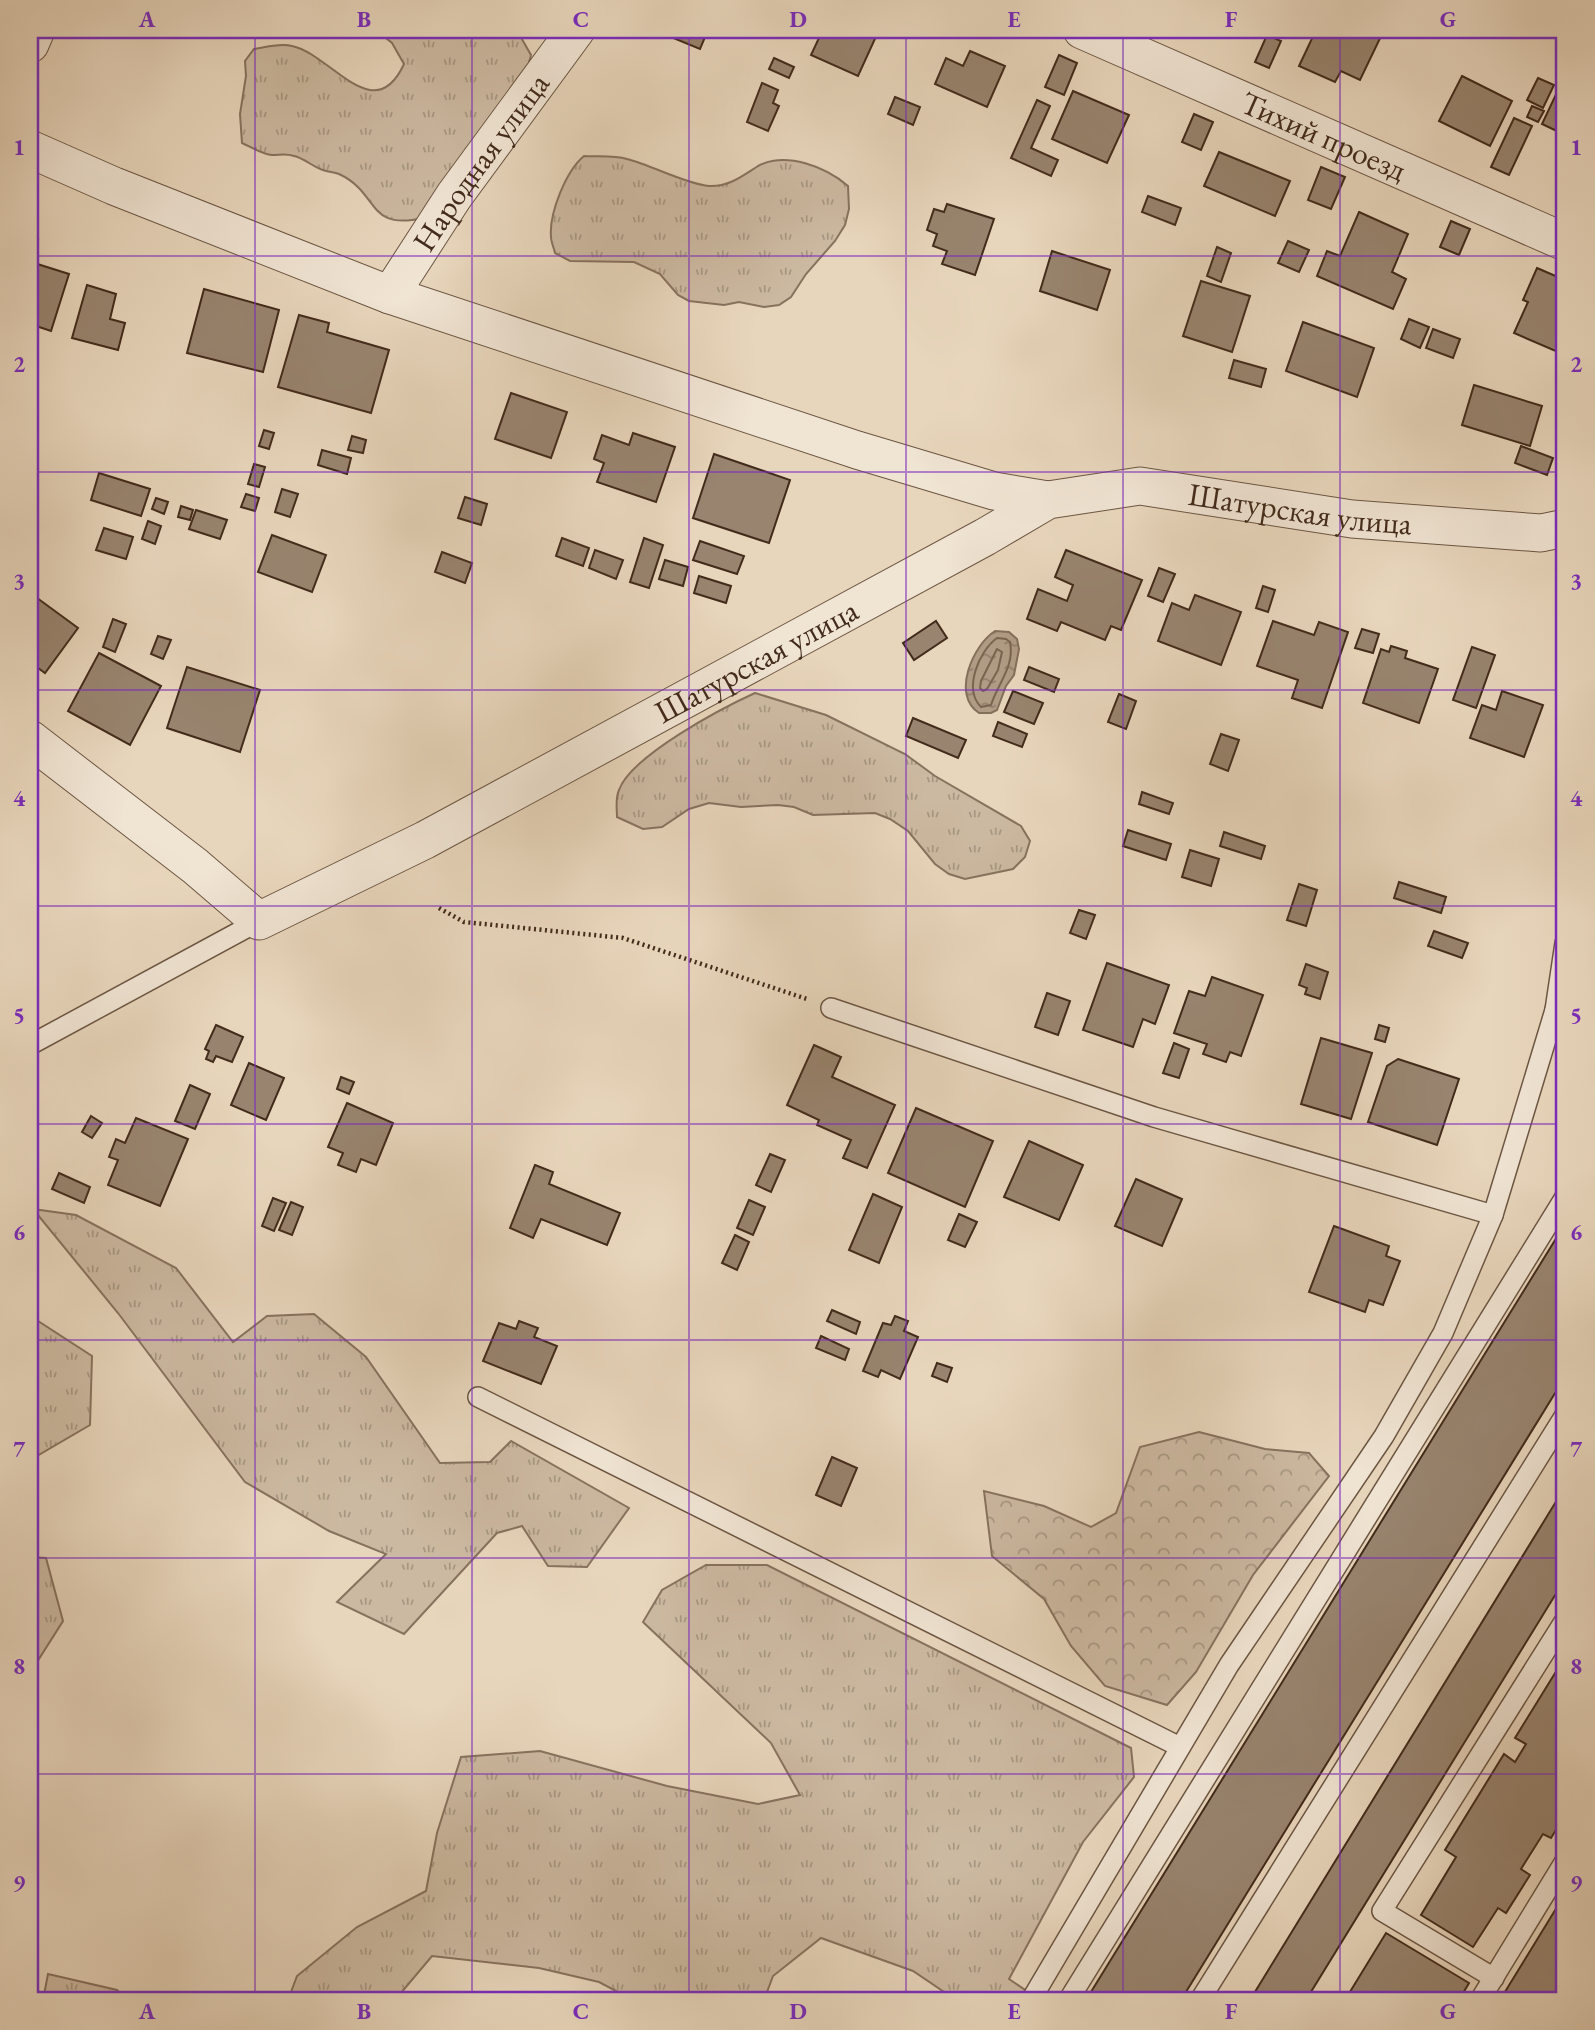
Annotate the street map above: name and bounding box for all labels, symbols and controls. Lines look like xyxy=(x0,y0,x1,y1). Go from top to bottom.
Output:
text: A xyxy=(138,4,156,34)
text: B xyxy=(357,4,371,34)
text: C xyxy=(573,4,589,34)
text: D xyxy=(789,4,807,34)
text: E xyxy=(1007,4,1021,34)
text: F xyxy=(1225,4,1238,34)
text: G xyxy=(1440,4,1456,34)
street label: Народная улица xyxy=(403,64,559,259)
street label: Тихий проезд xyxy=(1234,81,1413,191)
text: 1 xyxy=(13,132,25,162)
text: 1 xyxy=(1570,132,1582,162)
text: 2 xyxy=(13,349,25,379)
text: 2 xyxy=(1570,349,1582,379)
street label: Шатурская улица xyxy=(1185,473,1414,544)
text: 3 xyxy=(13,566,25,596)
text: 3 xyxy=(1570,566,1582,596)
street label: Шатурская улица xyxy=(647,589,866,733)
text: 4 xyxy=(13,783,26,813)
text: 4 xyxy=(1570,783,1583,813)
text: 5 xyxy=(13,1000,25,1030)
text: 5 xyxy=(1570,1000,1582,1030)
text: 6 xyxy=(13,1217,25,1247)
text: 6 xyxy=(1570,1217,1582,1247)
text: 7 xyxy=(13,1434,26,1464)
text: 7 xyxy=(1570,1434,1583,1464)
text: 8 xyxy=(13,1651,25,1681)
text: 8 xyxy=(1570,1651,1582,1681)
text: 9 xyxy=(13,1868,25,1898)
text: 9 xyxy=(1570,1868,1582,1898)
text: A xyxy=(138,1996,156,2026)
text: B xyxy=(357,1996,371,2026)
text: C xyxy=(573,1996,589,2026)
text: D xyxy=(789,1996,807,2026)
text: E xyxy=(1007,1996,1021,2026)
text: F xyxy=(1225,1996,1238,2026)
text: G xyxy=(1440,1996,1456,2026)

